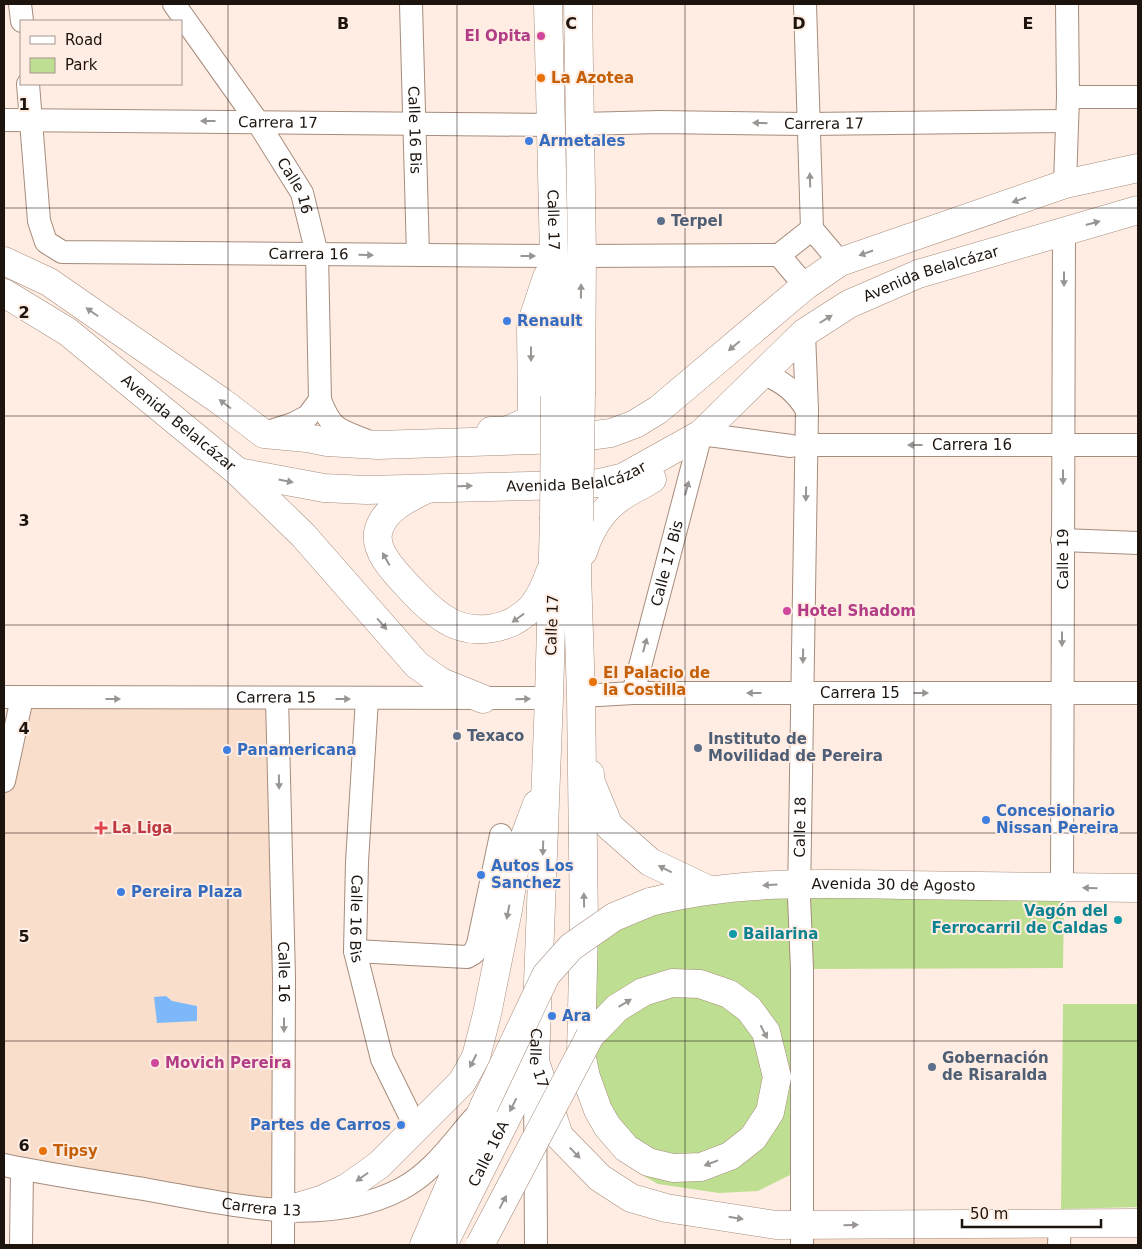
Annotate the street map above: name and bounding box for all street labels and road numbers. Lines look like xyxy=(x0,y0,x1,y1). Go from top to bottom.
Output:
street label: Calle 16 Bis xyxy=(404,86,425,174)
street label: Carrera 17 xyxy=(238,113,318,132)
street label: Carrera 17 xyxy=(784,114,864,133)
street label: Calle 16 xyxy=(273,154,316,216)
street label: Calle 17 xyxy=(543,189,563,251)
street label: Avenida Belalcázar xyxy=(860,242,1002,306)
street label: Carrera 16 xyxy=(269,245,349,263)
street label: Avenida Belalcázar xyxy=(118,371,240,476)
street label: Carrera 16 xyxy=(932,436,1012,454)
street label: Avenida Belalcázar xyxy=(506,457,650,496)
street label: Calle 17 Bis xyxy=(647,518,687,608)
street label: Calle 19 xyxy=(1054,528,1072,590)
street label: Calle 17 xyxy=(542,594,562,656)
street label: Carrera 15 xyxy=(820,684,900,702)
street label: Carrera 15 xyxy=(236,688,316,707)
street label: Calle 18 xyxy=(791,796,810,858)
street label: Calle 16 Bis xyxy=(346,874,367,965)
street label: Avenida 30 de Agosto xyxy=(812,875,976,895)
street label: Calle 16 xyxy=(274,941,293,1003)
street label: Calle 17 xyxy=(526,1028,552,1091)
street label: Calle 16A xyxy=(465,1117,513,1190)
street label: Carrera 13 xyxy=(220,1194,301,1220)

